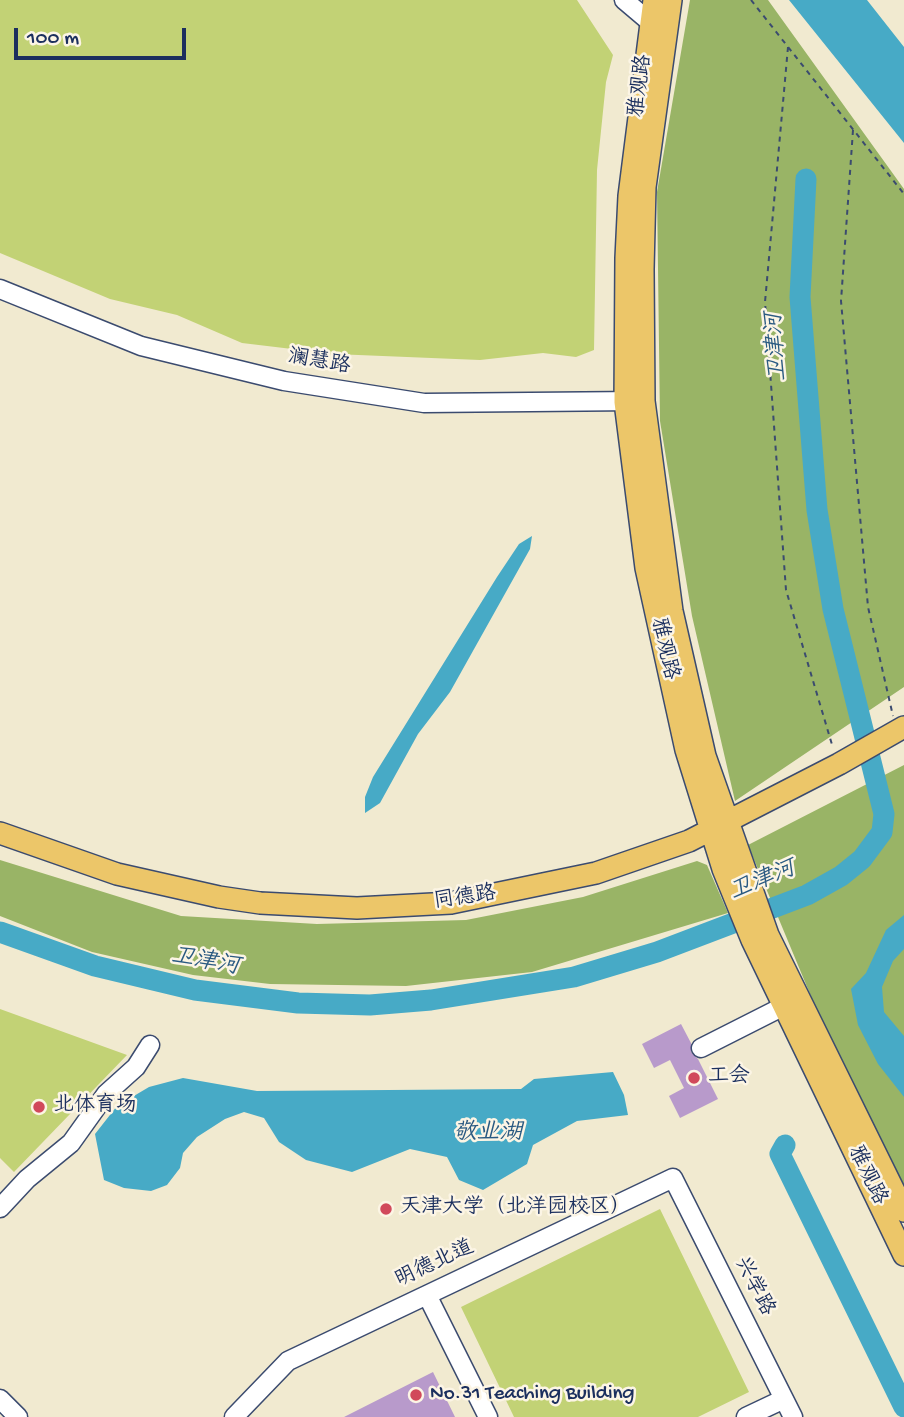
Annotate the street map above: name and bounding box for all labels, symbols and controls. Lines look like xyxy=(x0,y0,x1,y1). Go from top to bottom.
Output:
scale bar xyxy=(18,14,189,58)
text: 100 m xyxy=(27,27,79,52)
street label: 雅观路 xyxy=(626,53,658,119)
water label: 卫津河 xyxy=(762,312,794,382)
street label: 澜慧路 xyxy=(286,345,352,381)
street label: 雅观路 xyxy=(644,615,682,683)
water label: 卫津河 xyxy=(726,856,800,908)
street label: 同德路 xyxy=(432,882,498,916)
water label: 卫津河 xyxy=(169,943,241,983)
place label: 工会 xyxy=(708,1065,750,1091)
marker: 工会 xyxy=(686,1070,702,1086)
place label: 北体育场 xyxy=(53,1094,137,1120)
marker: 北体育场 xyxy=(31,1099,47,1115)
water label: 敬业湖 xyxy=(454,1120,522,1148)
street label: 雅观路 xyxy=(841,1142,891,1210)
place label: 天津大学（北洋园校区） xyxy=(400,1196,631,1222)
marker: 天津大学（北洋园校区） xyxy=(378,1201,394,1217)
street label: 明德北道 xyxy=(392,1236,478,1294)
street label: 兴学路 xyxy=(727,1253,779,1321)
place label: No.31 Teaching Building xyxy=(430,1382,635,1408)
marker: No.31 Teaching Building xyxy=(408,1387,424,1403)

